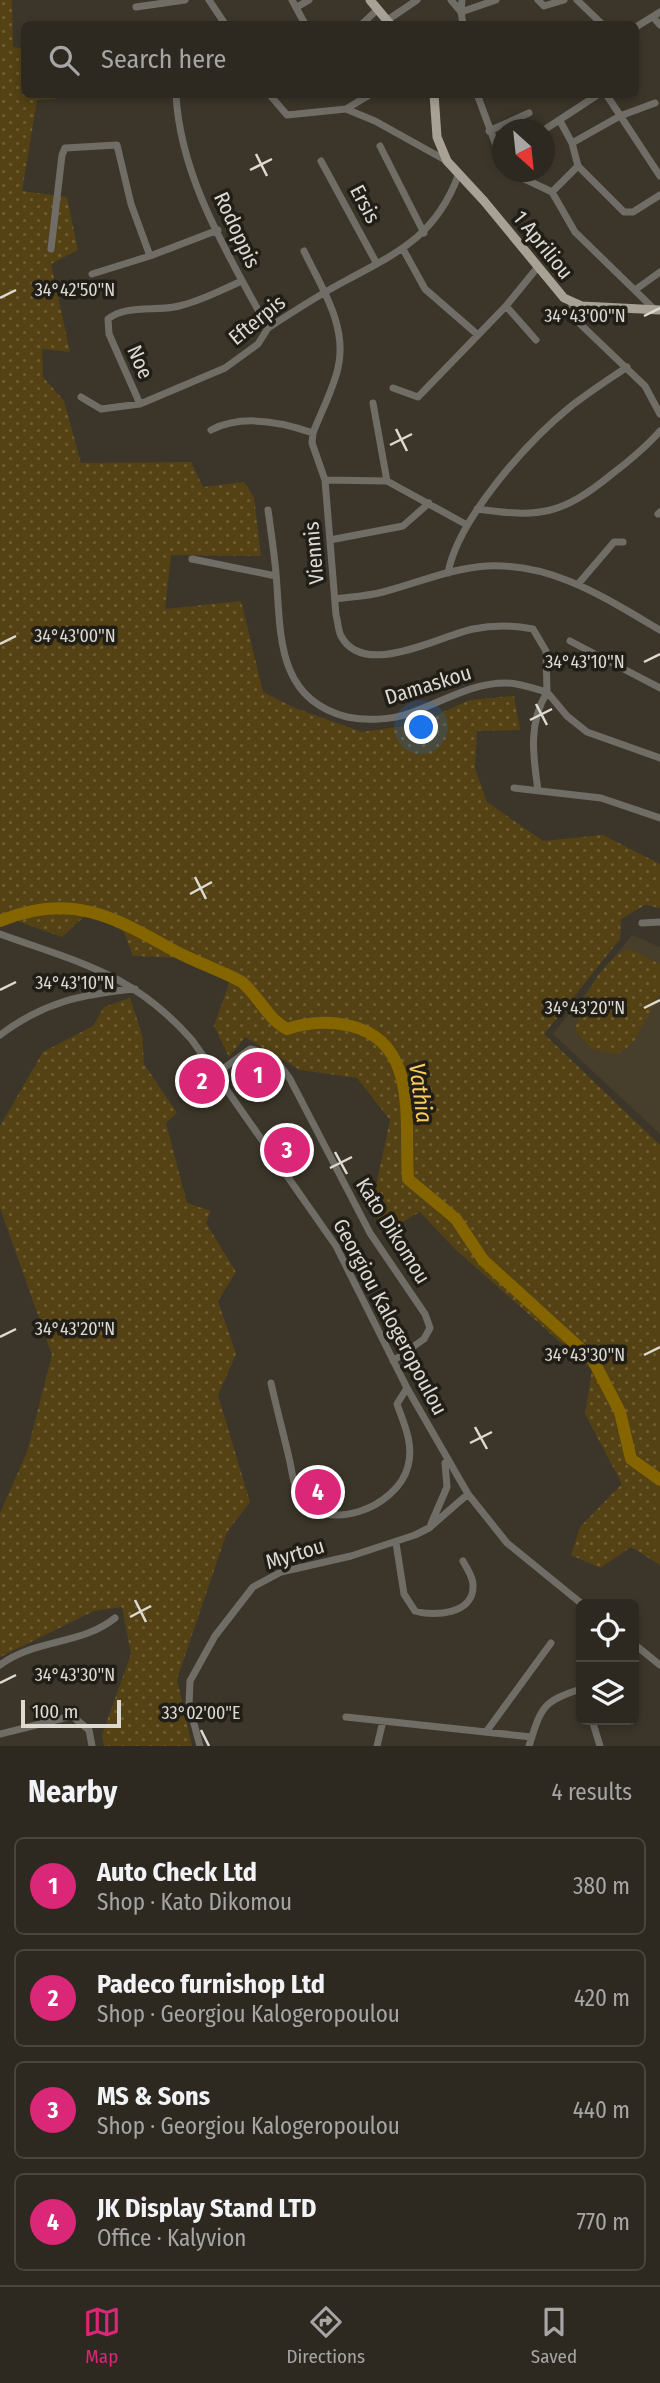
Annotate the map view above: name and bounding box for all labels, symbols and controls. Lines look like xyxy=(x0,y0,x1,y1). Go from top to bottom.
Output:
search box xyxy=(21,21,639,98)
icon: search xyxy=(45,41,83,79)
text: Search here xyxy=(101,44,226,75)
north arrow xyxy=(492,119,555,182)
street label: Ersis xyxy=(344,180,386,228)
street label: Rodoppis xyxy=(208,188,266,272)
street label: 1 Apriliou xyxy=(507,205,579,285)
text: 34°42'50"N xyxy=(35,279,115,301)
street label: Efterpis xyxy=(223,289,291,351)
text: 34°43'00"N xyxy=(544,305,626,327)
street label: Noe xyxy=(121,341,159,383)
street label: Viennis xyxy=(298,521,330,585)
text: 34°43'00"N xyxy=(34,625,116,647)
text: 34°43'10"N xyxy=(545,651,625,673)
street label: Damaskou xyxy=(382,660,474,710)
your location xyxy=(404,710,438,744)
text: 34°43'10"N xyxy=(35,972,115,994)
text: 34°43'20"N xyxy=(545,997,625,1019)
pin: 1 xyxy=(235,1049,281,1101)
pin: 2 xyxy=(179,1055,225,1107)
water label: Vathia xyxy=(403,1061,439,1125)
pin: 3 xyxy=(264,1124,310,1176)
street label: Kato Dikomou xyxy=(350,1173,436,1289)
street label: Georgiou Kalogeropoulou xyxy=(327,1214,453,1420)
text: 34°43'20"N xyxy=(35,1318,115,1340)
text: 34°43'30"N xyxy=(545,1344,625,1366)
pin: 4 xyxy=(295,1466,341,1518)
street label: Myrtou xyxy=(262,1533,328,1575)
map controls xyxy=(576,1599,639,1725)
button: locate xyxy=(576,1599,639,1662)
button: layers xyxy=(576,1662,639,1725)
text: 34°43'30"N xyxy=(35,1664,115,1686)
scale bar xyxy=(21,1697,121,1729)
text: 100 m xyxy=(32,1700,78,1723)
text: 33°02'00"E xyxy=(161,1702,241,1724)
text: Nearby xyxy=(28,1774,117,1810)
text: 4 results xyxy=(551,1778,632,1806)
text: Auto Check Ltd xyxy=(97,1857,257,1888)
text: 1 xyxy=(48,1872,58,1900)
text: 380 m xyxy=(573,1872,630,1900)
text: Shop · Kato Dikomou xyxy=(97,1888,292,1916)
text: Padeco furnishop Ltd xyxy=(97,1969,325,2000)
text: 2 xyxy=(48,1984,58,2012)
text: 420 m xyxy=(574,1984,630,2012)
text: Shop · Georgiou Kalogeropoulou xyxy=(97,2000,400,2028)
text: MS & Sons xyxy=(97,2081,210,2112)
text: 3 xyxy=(48,2096,58,2124)
text: 440 m xyxy=(573,2096,630,2124)
text: Shop · Georgiou Kalogeropoulou xyxy=(97,2112,400,2140)
text: JK Display Stand LTD xyxy=(97,2193,316,2224)
text: 4 xyxy=(47,2208,59,2236)
text: 770 m xyxy=(576,2208,630,2236)
text: Office · Kalyvion xyxy=(97,2224,246,2252)
tab: Map xyxy=(83,2303,121,2368)
tab: Directions xyxy=(287,2303,365,2368)
tab: Saved xyxy=(531,2303,577,2368)

